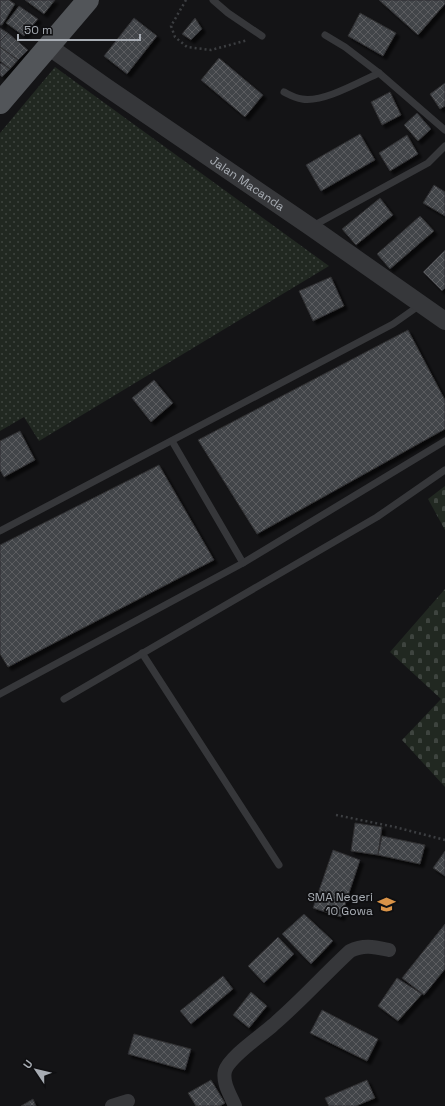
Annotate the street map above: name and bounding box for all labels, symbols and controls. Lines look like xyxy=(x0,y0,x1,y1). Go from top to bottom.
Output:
scale bar xyxy=(18,16,140,42)
text: 50 m xyxy=(24,22,52,38)
street label: Jalan Macanda xyxy=(207,152,288,215)
place label: SMA Negeri 10 Gowa xyxy=(307,889,373,919)
school or university icon: SMA Negeri 10 Gowa xyxy=(376,894,396,914)
north arrow xyxy=(16,1050,56,1090)
text: U xyxy=(20,1057,36,1071)

